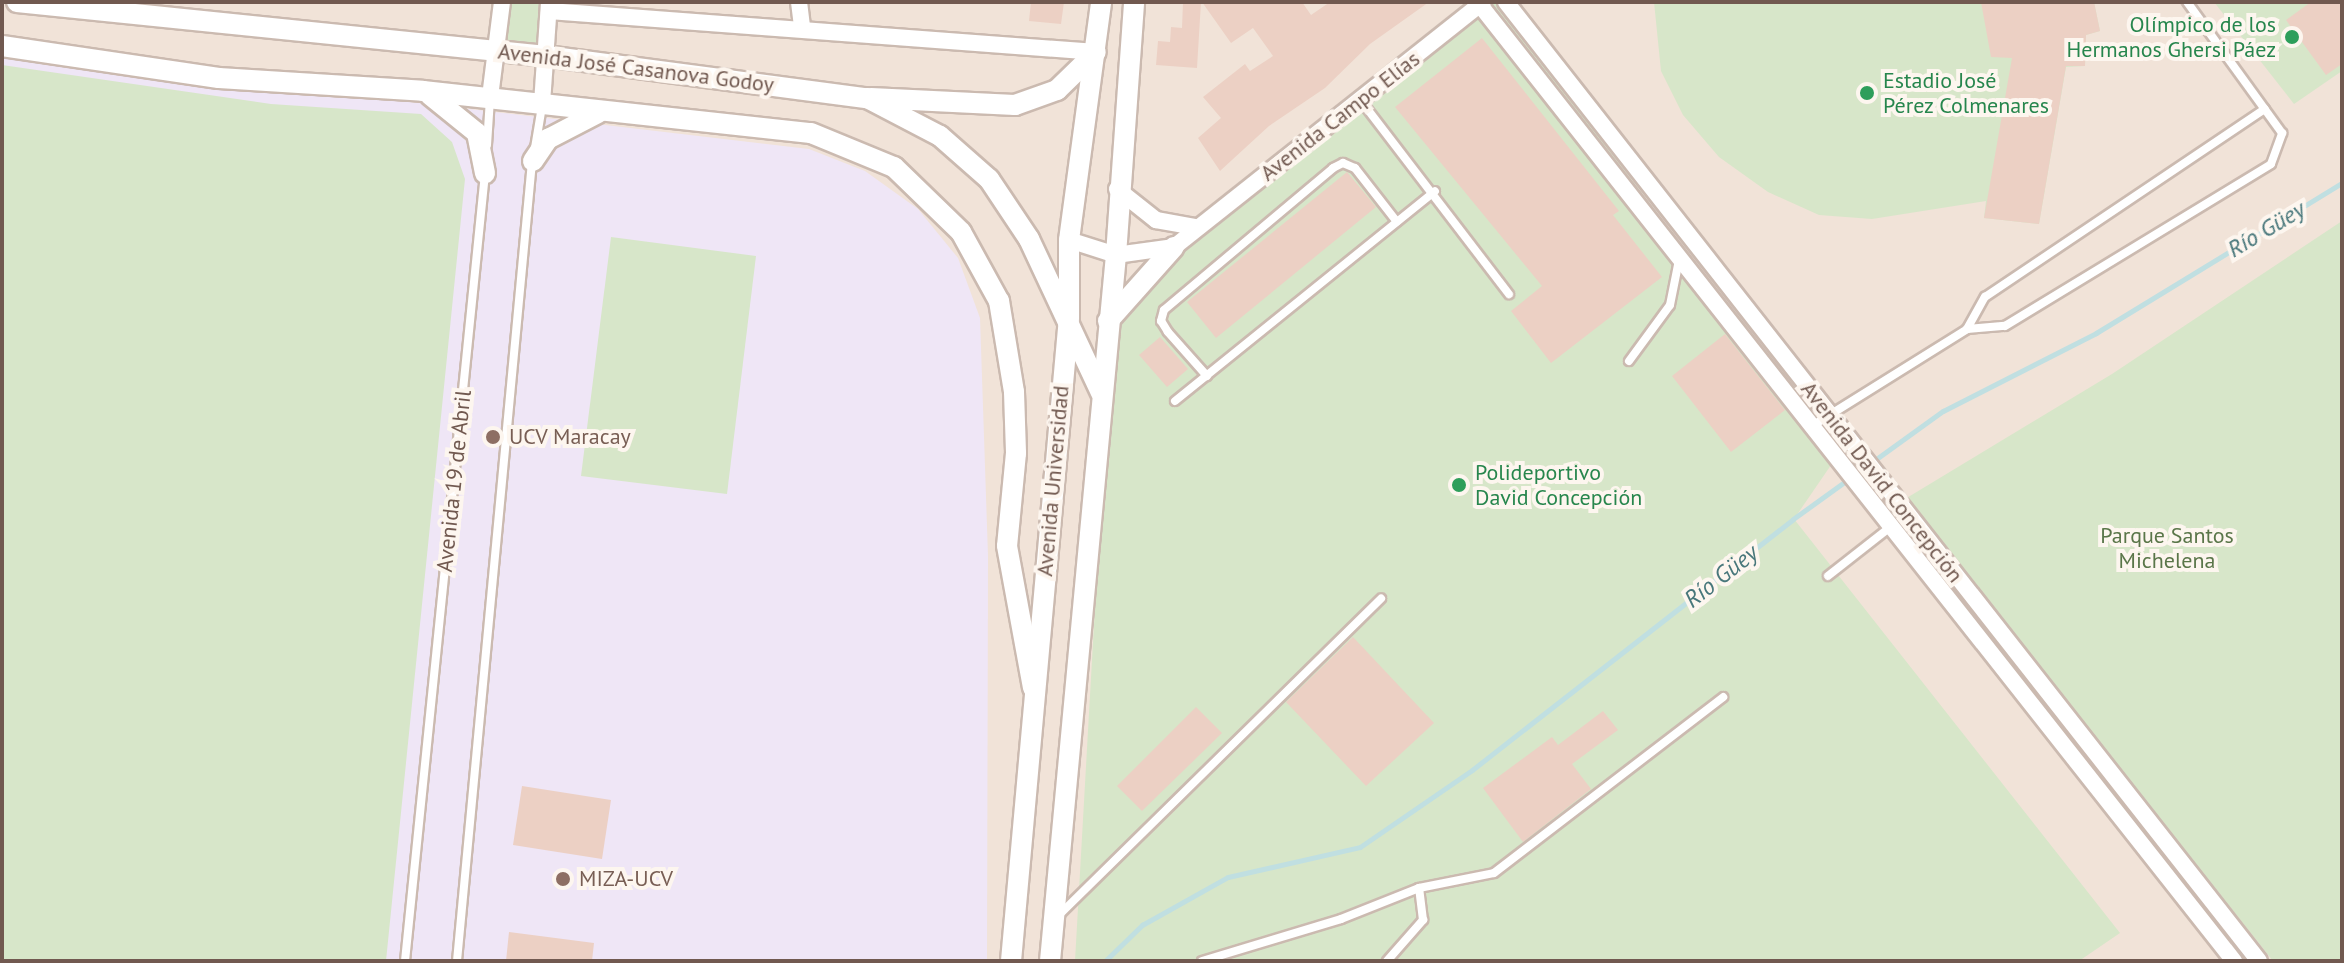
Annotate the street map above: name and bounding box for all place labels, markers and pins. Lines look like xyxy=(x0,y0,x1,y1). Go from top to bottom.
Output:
place label: Olímpico de los Hermanos Ghersi Páez xyxy=(2066,11,2276,62)
marker: Olímpico de los Hermanos Ghersi Páez xyxy=(2283,28,2301,46)
place label: Estadio José Pérez Colmenares xyxy=(1883,67,2050,118)
marker: Estadio José Pérez Colmenares xyxy=(1858,84,1876,102)
place label: UCV Maracay xyxy=(509,424,631,450)
marker: UCV Maracay xyxy=(484,428,502,446)
place label: Polideportivo David Concepción xyxy=(1475,459,1642,510)
marker: Polideportivo David Concepción xyxy=(1450,476,1468,494)
place label: MIZA-UCV xyxy=(579,866,673,892)
marker: MIZA-UCV xyxy=(554,870,572,888)

